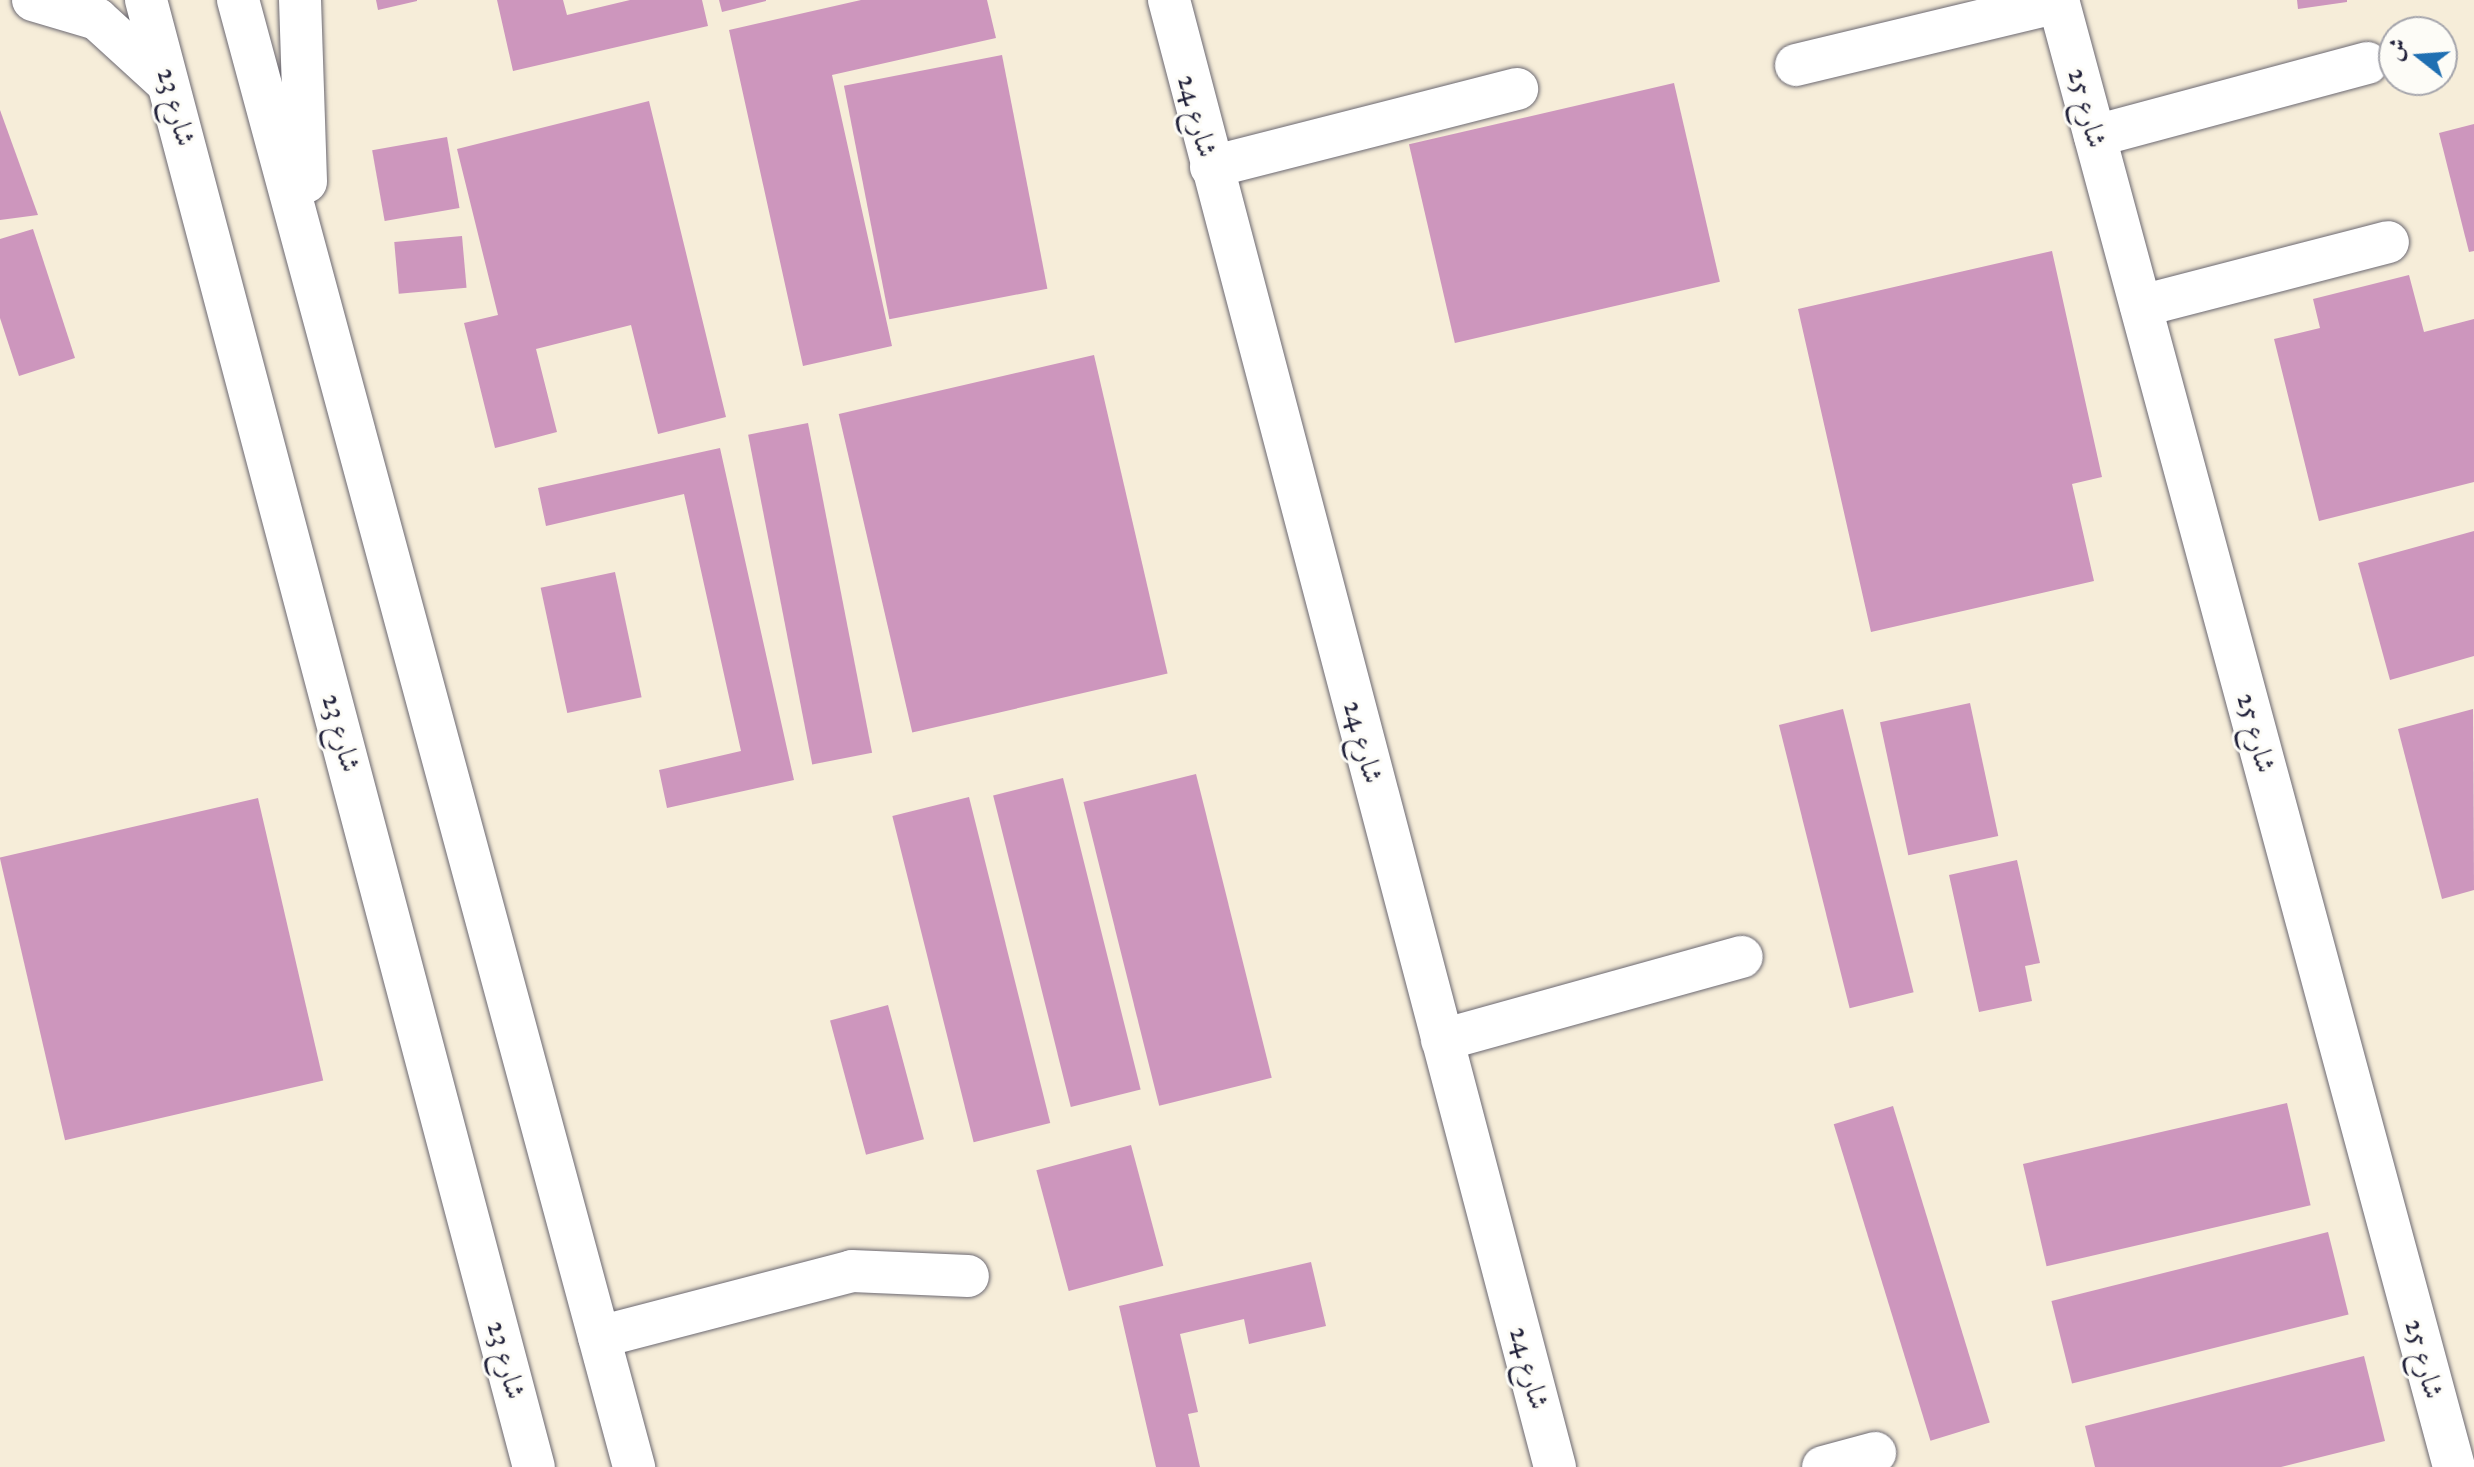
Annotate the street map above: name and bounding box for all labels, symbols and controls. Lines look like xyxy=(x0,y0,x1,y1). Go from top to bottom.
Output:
north arrow xyxy=(2378,16,2458,96)
text: ش xyxy=(2380,35,2413,64)
street label: شارع 23 xyxy=(149,64,203,150)
street label: شارع 25 xyxy=(2060,64,2114,152)
street label: شارع 24 xyxy=(1170,71,1224,161)
street label: شارع 25 xyxy=(2229,689,2283,777)
street label: شارع 23 xyxy=(314,690,368,776)
street label: شارع 24 xyxy=(1336,697,1390,787)
street label: شارع 25 xyxy=(2397,1315,2451,1403)
street label: شارع 23 xyxy=(479,1317,533,1403)
street label: شارع 24 xyxy=(1502,1323,1556,1413)

